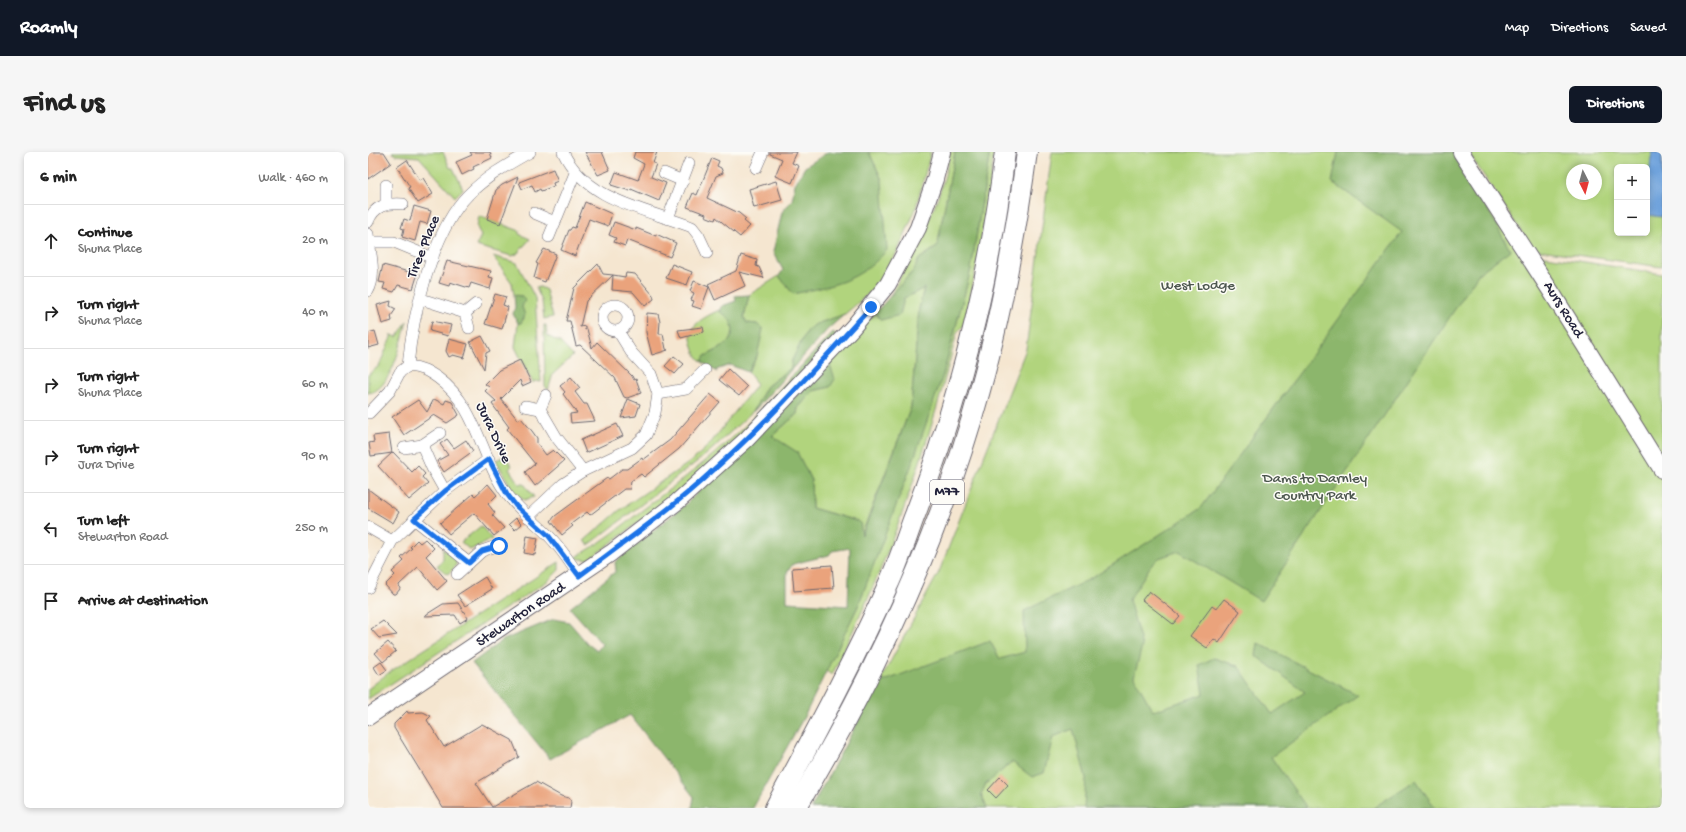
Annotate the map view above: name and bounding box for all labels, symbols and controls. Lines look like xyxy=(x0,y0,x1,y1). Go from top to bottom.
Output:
text: Roamly xyxy=(20,17,77,40)
text: Map xyxy=(1505,20,1529,37)
text: Directions xyxy=(1551,20,1608,37)
text: Saved xyxy=(1630,20,1666,37)
button: Directions xyxy=(1569,86,1662,123)
text: Find us xyxy=(24,88,104,121)
north arrow xyxy=(1566,164,1602,200)
map controls xyxy=(1614,164,1650,236)
button: + xyxy=(1614,164,1650,200)
text: 6 min xyxy=(40,168,76,188)
text: Walk · 460 m xyxy=(258,171,328,186)
button: − xyxy=(1614,200,1650,236)
street label: Tiree Place xyxy=(403,213,445,282)
text: Continue xyxy=(78,224,132,242)
icon: ahead xyxy=(40,230,62,252)
text: 20 m xyxy=(302,233,328,248)
text: Shuna Place xyxy=(78,242,142,257)
park label: West Lodge xyxy=(1161,277,1235,295)
street label: Aurs Road xyxy=(1539,278,1588,343)
text: Turn right xyxy=(78,296,138,314)
route end xyxy=(862,298,880,316)
icon: right xyxy=(40,302,62,324)
text: 40 m xyxy=(302,305,328,320)
text: Shuna Place xyxy=(78,314,142,329)
text: Turn right xyxy=(78,368,138,386)
icon: right xyxy=(40,374,62,396)
text: 60 m xyxy=(302,377,328,392)
text: Shuna Place xyxy=(78,386,142,401)
street label: Jura Drive xyxy=(471,400,515,466)
text: Turn right xyxy=(78,440,138,458)
icon: right xyxy=(40,446,62,468)
text: 90 m xyxy=(302,449,328,464)
text: Jura Drive xyxy=(78,458,134,473)
park label: Dams to Darnley Country Park xyxy=(1262,470,1368,505)
road number: M77 xyxy=(930,480,964,504)
text: Turn left xyxy=(78,512,129,530)
icon: left xyxy=(40,518,62,540)
text: 250 m xyxy=(295,521,328,536)
text: Stewarton Road xyxy=(78,530,168,545)
route start xyxy=(490,537,508,555)
street label: Stewarton Road xyxy=(473,578,570,651)
icon: arrive xyxy=(40,590,62,612)
text: Arrive at destination xyxy=(78,592,208,610)

